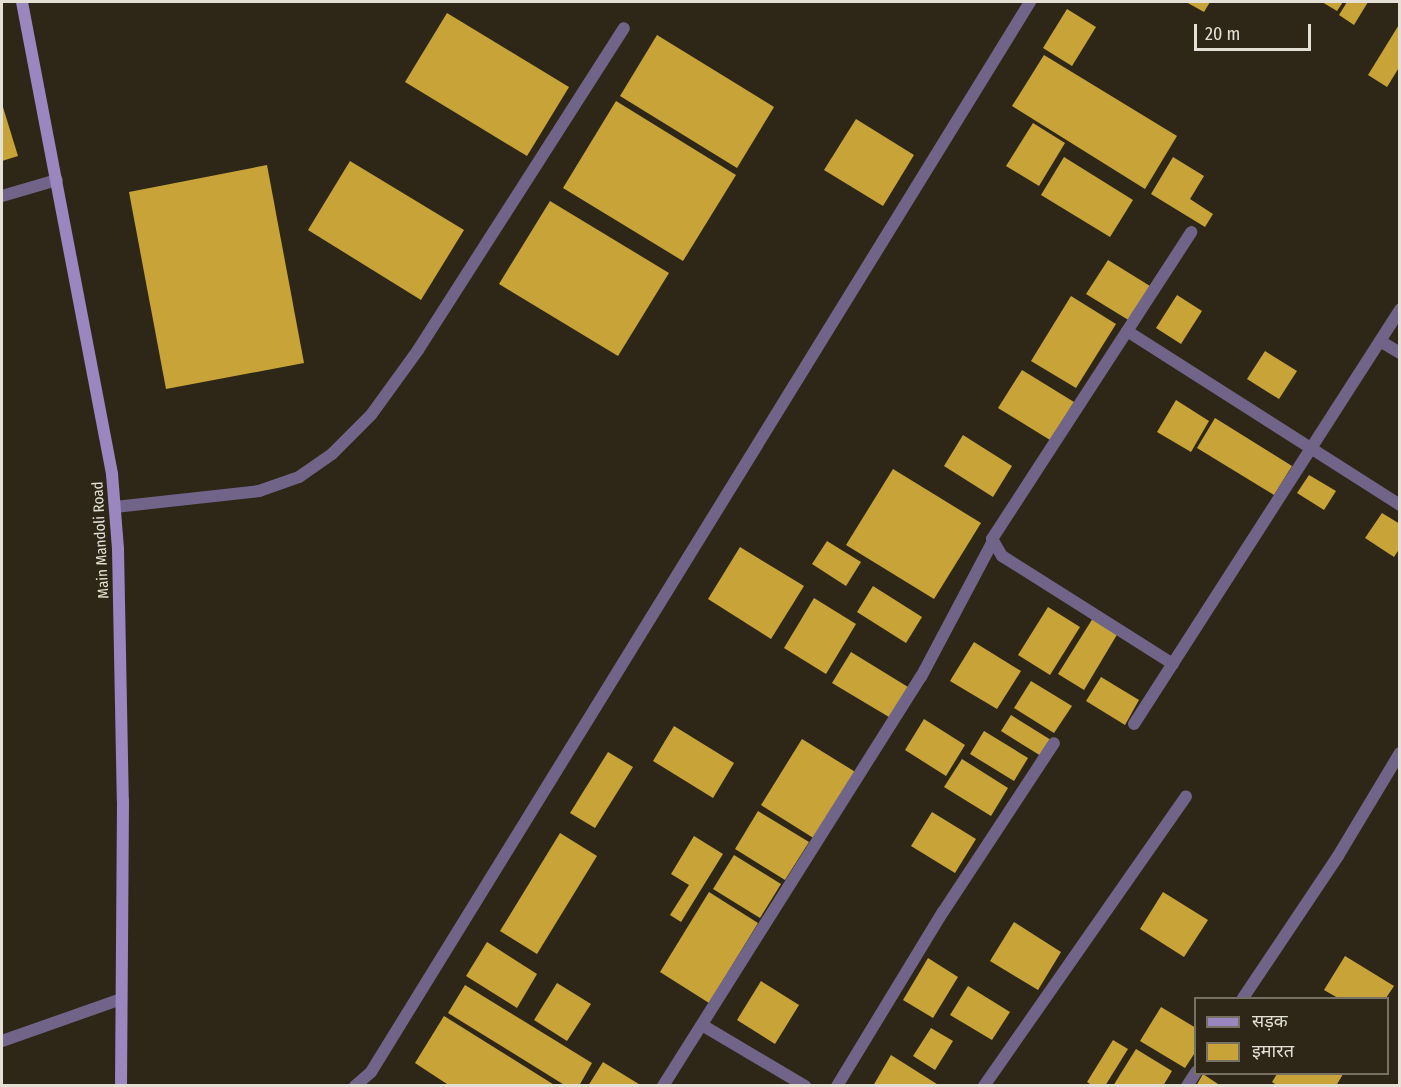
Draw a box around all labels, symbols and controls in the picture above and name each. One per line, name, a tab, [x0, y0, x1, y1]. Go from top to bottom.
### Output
scale bar	[1197, 12, 1314, 50]
text: 20 m	[1205, 23, 1240, 45]
street label: Main Mandoli Road	[89, 481, 113, 599]
legend	[1194, 997, 1389, 1075]
text: सड़क	[1252, 1010, 1288, 1032]
text: इमारत	[1252, 1040, 1294, 1062]

